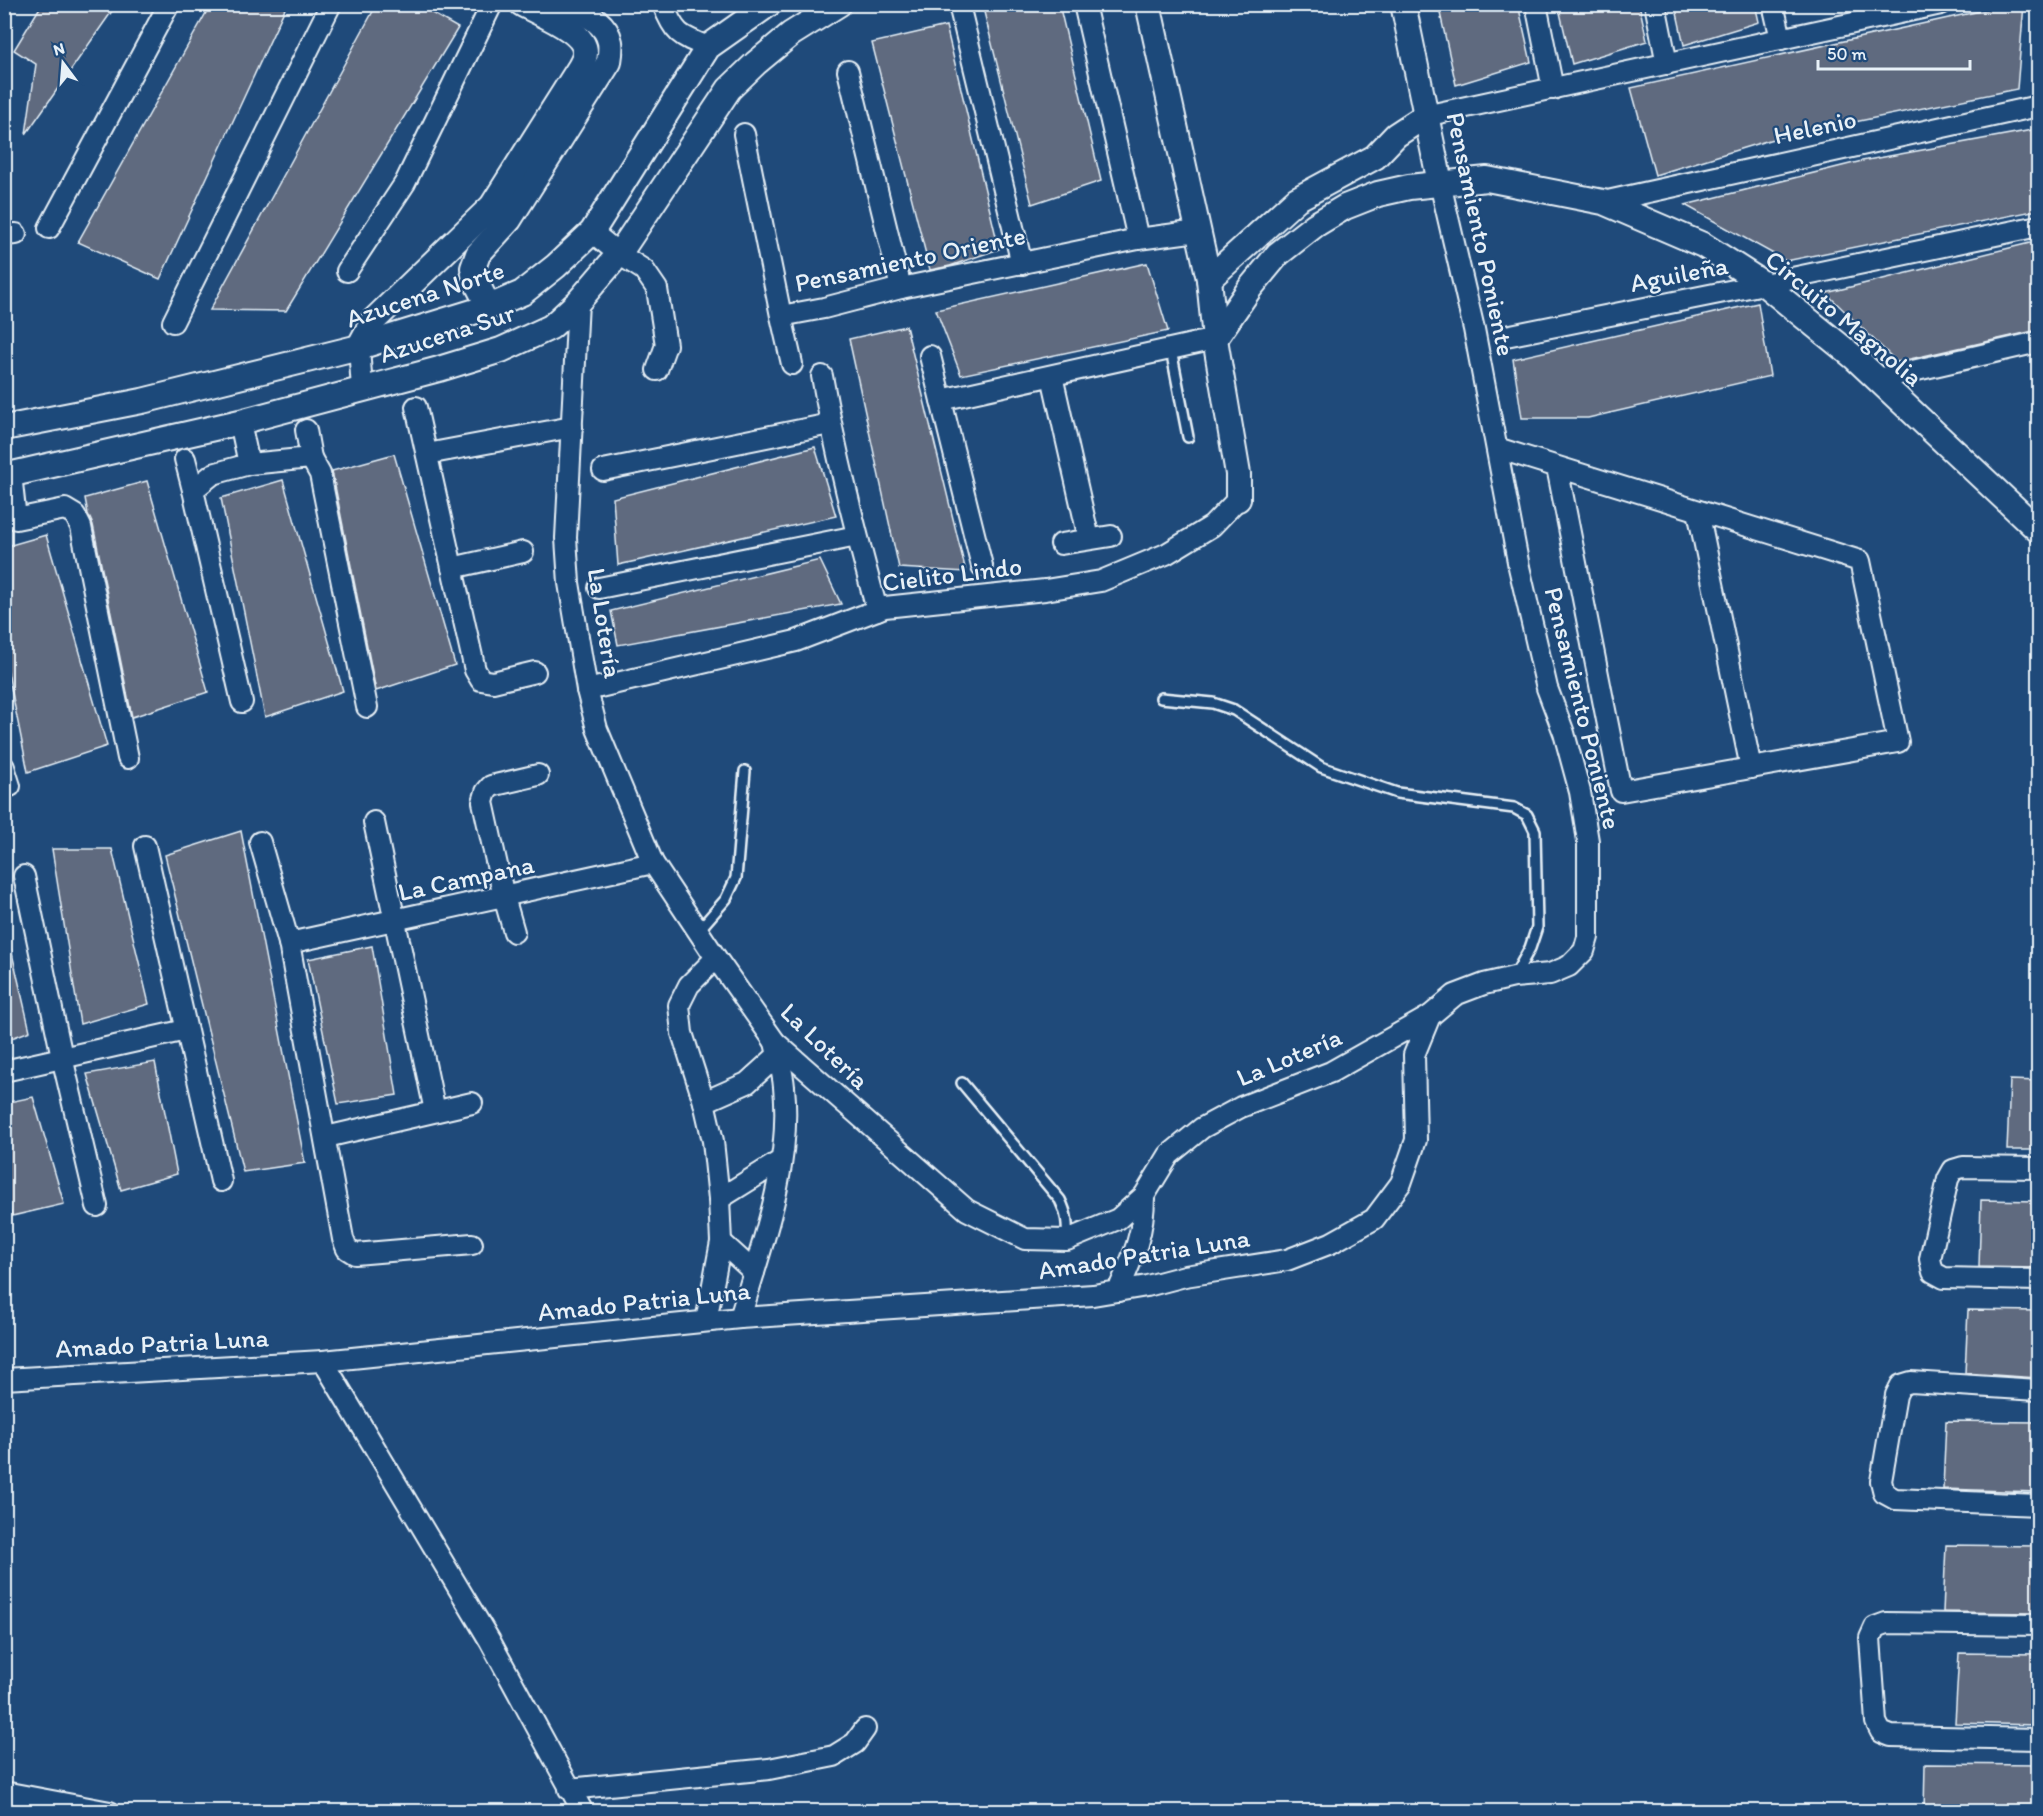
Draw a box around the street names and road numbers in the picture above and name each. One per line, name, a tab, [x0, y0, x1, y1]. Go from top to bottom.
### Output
street label: Helenio	[1771, 103, 1859, 151]
street label: Pensamiento Poniente	[1440, 109, 1522, 359]
street label: Pensamiento Oriente	[792, 219, 1028, 299]
street label: Circuito Magnolia	[1759, 243, 1929, 393]
street label: Aguileña	[1627, 249, 1731, 299]
street label: Azucena Norte	[342, 253, 508, 335]
street label: Azucena Sur	[375, 296, 519, 370]
street label: Cielito Lindo	[880, 550, 1024, 598]
street label: La Lotería	[581, 566, 630, 681]
street label: Pensamiento Poniente	[1537, 584, 1629, 832]
street label: La Campana	[395, 848, 538, 908]
street label: La Lotería	[774, 996, 876, 1096]
street label: La Lotería	[1232, 1020, 1347, 1093]
street label: Amado Patria Luna	[1036, 1221, 1253, 1287]
street label: Amado Patria Luna	[536, 1274, 752, 1328]
street label: Amado Patria Luna	[54, 1321, 270, 1365]

